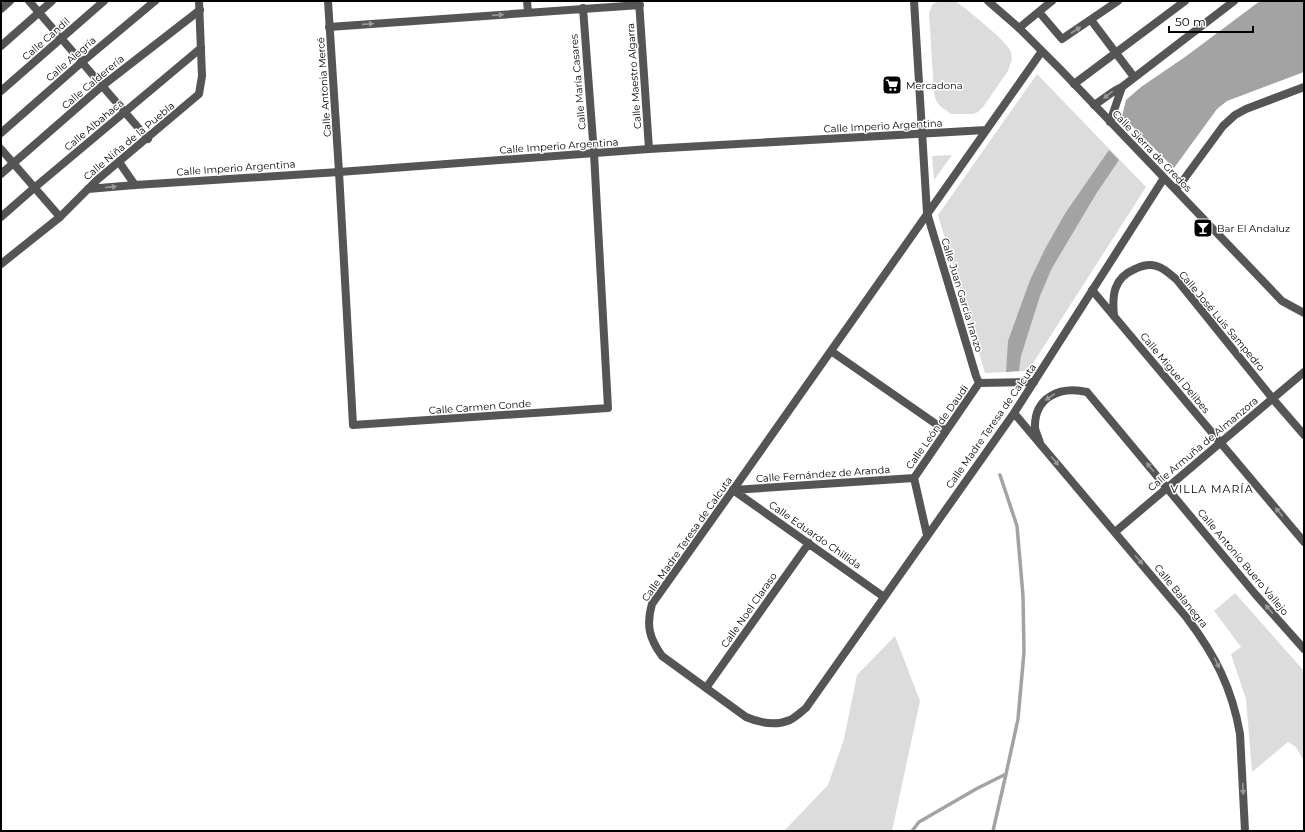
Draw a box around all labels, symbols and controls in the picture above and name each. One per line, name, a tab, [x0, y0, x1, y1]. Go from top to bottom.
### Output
scale bar	[1169, 8, 1253, 34]
one-way arrow	[492, 11, 504, 18]
text: 50 m	[1175, 14, 1206, 29]
street label: Calle Candil	[20, 15, 72, 63]
one-way arrow	[362, 20, 374, 27]
street label: Calle Maestro Algarra	[624, 23, 644, 129]
one-way arrow	[1071, 26, 1082, 34]
street label: Calle María Casares	[567, 33, 589, 130]
street label: Calle Alegría	[43, 34, 99, 84]
street label: Calle Antonia Mercé	[314, 37, 334, 137]
street label: Calle Calderería	[59, 52, 127, 112]
supermarket icon: Mercadona	[881, 74, 903, 96]
place label: Mercadona	[906, 79, 963, 92]
one-way arrow	[1102, 91, 1113, 100]
street label: Calle Albahaca	[62, 96, 126, 154]
street label: Calle Niña de la Puebla	[81, 99, 177, 183]
street label: Calle Sierra de Gredos	[1109, 107, 1195, 195]
street label: Calle Imperio Argentina	[823, 116, 943, 136]
street label: Calle Imperio Argentina	[499, 135, 619, 157]
street label: Calle Imperio Argentina	[176, 157, 296, 179]
one-way arrow	[105, 184, 117, 190]
bar icon: Bar El Andaluz	[1192, 217, 1214, 239]
place label: Bar El Andaluz	[1217, 222, 1290, 235]
street label: Calle Juan García Iranzo	[938, 236, 986, 354]
street label: Calle José Luis Sampedro	[1176, 268, 1268, 374]
street label: Calle Miguel Delibes	[1137, 330, 1213, 416]
street label: Calle Madre Teresa de Calcuta	[943, 361, 1039, 491]
street label: Calle León de Daudi	[903, 382, 971, 472]
one-way arrow	[1045, 393, 1055, 401]
street label: Calle Armuña de Almanzora	[1145, 394, 1261, 494]
street label: Calle Carmen Conde	[428, 397, 532, 417]
one-way arrow	[1050, 455, 1059, 466]
one-way arrow	[1145, 461, 1154, 472]
street label: Calle Fernández de Aranda	[755, 463, 891, 485]
street label: Calle Madre Teresa de Calcuta	[639, 474, 735, 604]
district label: VILLA MARÍA	[1170, 482, 1254, 496]
street label: Calle Eduardo Chillida	[766, 498, 864, 572]
street label: Calle Antonio Buero Vallejo	[1195, 506, 1291, 618]
one-way arrow	[1275, 507, 1284, 517]
one-way arrow	[1134, 555, 1143, 565]
street label: Calle Balanegra	[1151, 562, 1211, 630]
street label: Calle Noel Claraso	[718, 570, 780, 650]
one-way arrow	[1265, 604, 1274, 615]
one-way arrow	[1214, 657, 1220, 669]
one-way arrow	[1239, 783, 1246, 795]

